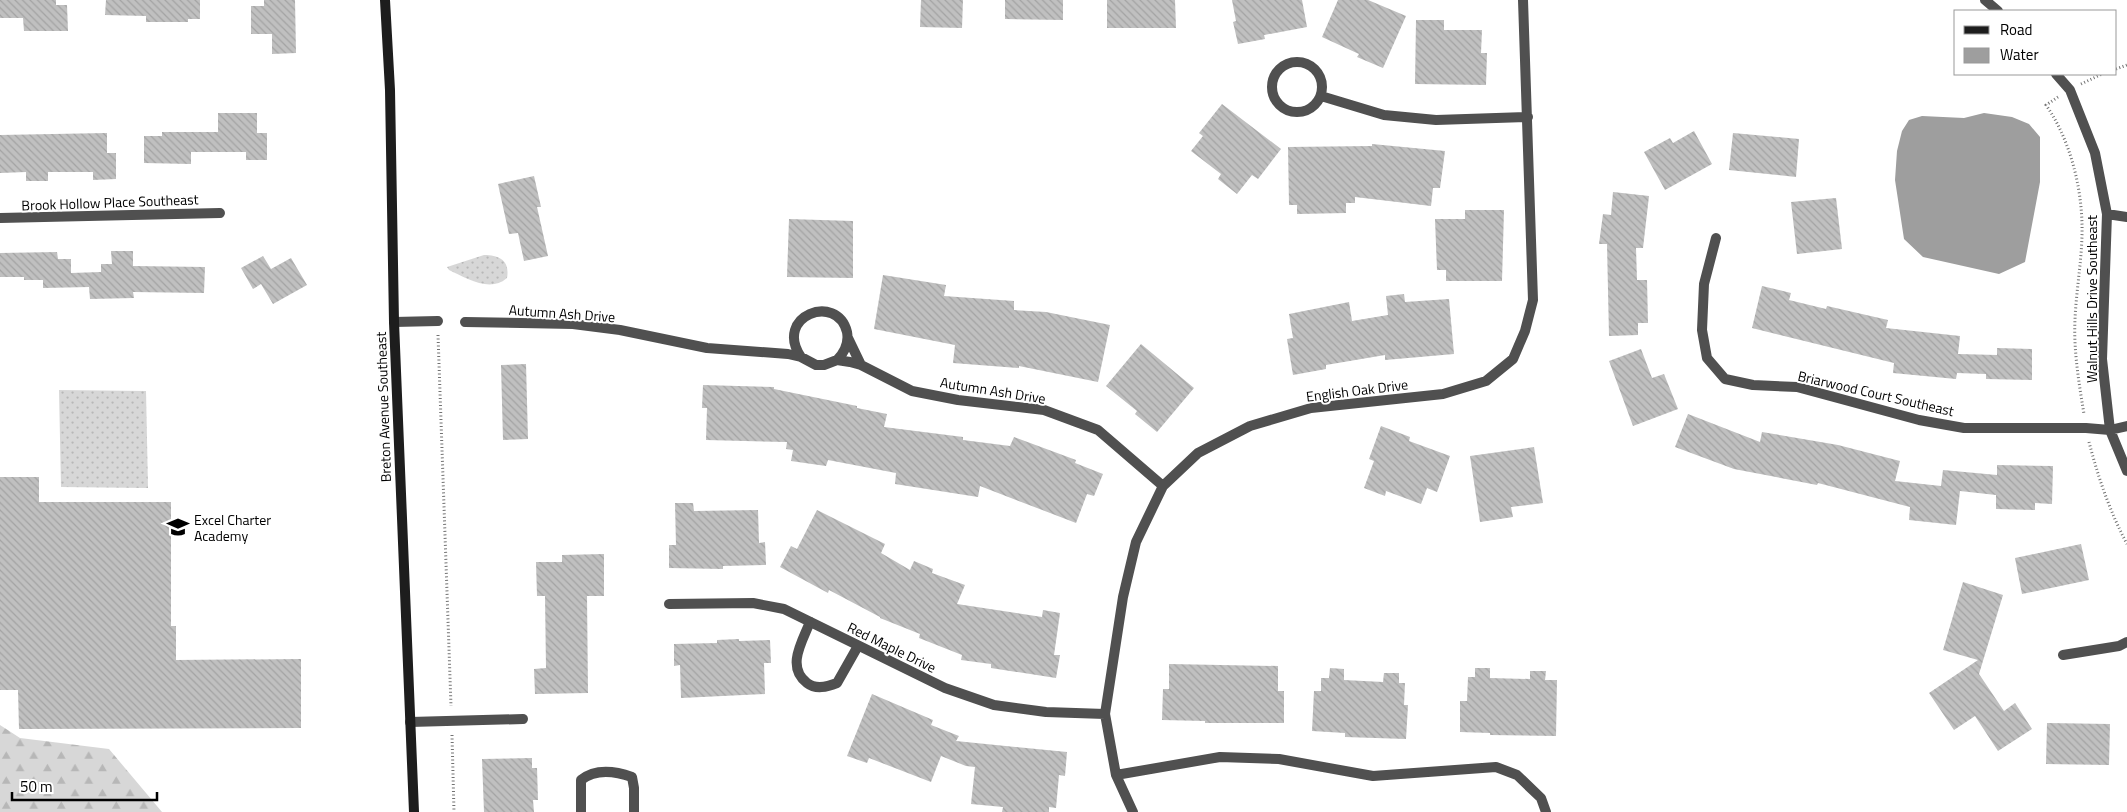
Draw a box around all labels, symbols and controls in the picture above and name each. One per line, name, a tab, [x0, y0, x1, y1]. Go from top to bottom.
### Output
legend	[1954, 10, 2117, 75]
text: Road	[2000, 18, 2032, 41]
text: Water	[2000, 43, 2039, 66]
street label: Brook Hollow Place Southeast	[21, 188, 199, 216]
street label: Walnut Hills Drive Southeast	[2081, 215, 2102, 383]
street label: Autumn Ash Drive	[508, 299, 616, 327]
street label: Breton Avenue Southeast	[370, 331, 396, 483]
street label: Briarwood Court Southeast	[1796, 365, 1956, 421]
street label: Autumn Ash Drive	[939, 371, 1047, 409]
street label: English Oak Drive	[1305, 373, 1409, 407]
place label: Excel Charter Academy	[194, 509, 271, 546]
school or university icon: Excel Charter Academy	[165, 514, 191, 540]
street label: Red Maple Drive	[844, 616, 940, 678]
scale bar	[12, 770, 158, 802]
text: 50 m	[20, 775, 53, 798]

